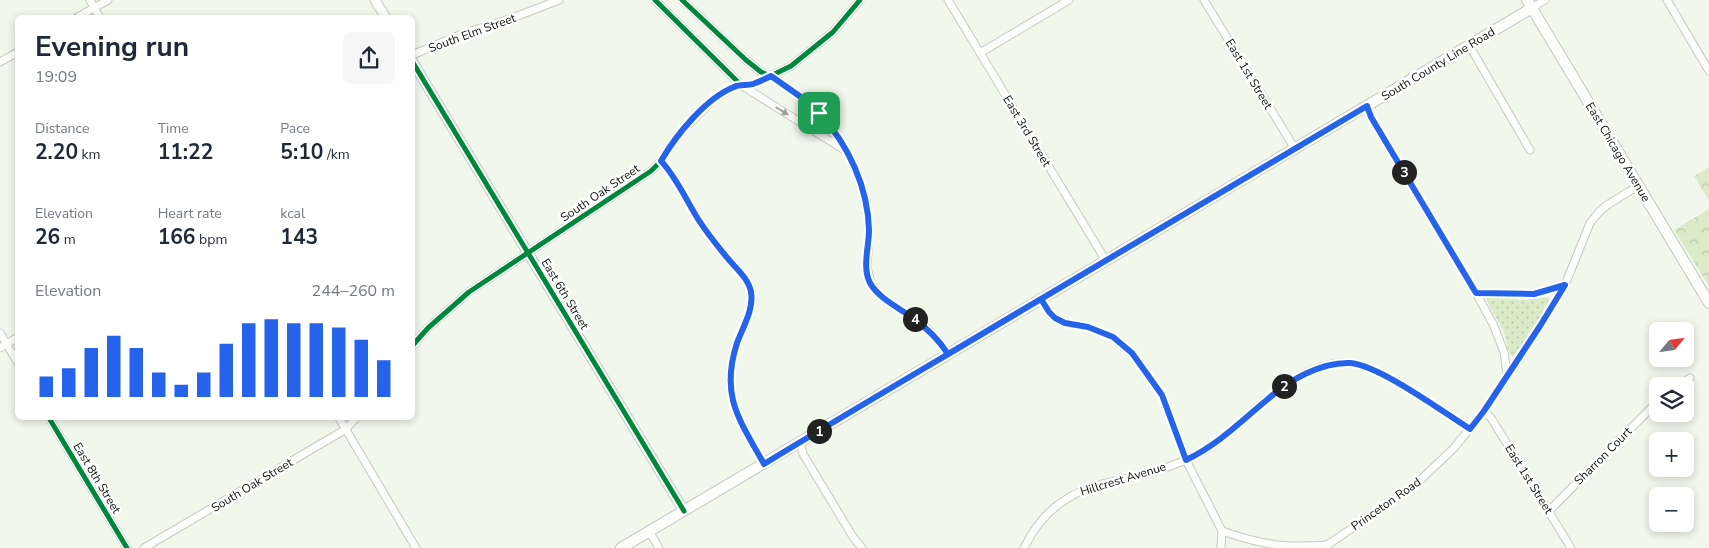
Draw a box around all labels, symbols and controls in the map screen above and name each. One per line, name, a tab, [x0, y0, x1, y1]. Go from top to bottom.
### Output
street label: South Elm Street	[426, 10, 518, 56]
street label: South County Line Road	[1378, 24, 1498, 104]
text: Evening run	[35, 28, 189, 66]
button: share	[343, 32, 395, 84]
street label: East 1st Street	[1222, 36, 1277, 113]
text: 19:09	[35, 66, 77, 88]
pin	[798, 92, 840, 134]
street label: East 3rd Street	[999, 92, 1055, 170]
icon: arrive	[805, 99, 833, 127]
street label: East Chicago Avenue	[1582, 99, 1654, 205]
one-way arrow	[775, 107, 788, 116]
text: Distance	[35, 119, 89, 138]
text: Time	[158, 119, 189, 138]
text: Pace	[280, 119, 310, 138]
text: 2.20	[35, 138, 78, 166]
text: 11:22	[158, 138, 213, 166]
text: 5:10	[280, 138, 323, 166]
text: km	[78, 145, 101, 164]
text: /km	[323, 145, 350, 164]
street label: South Oak Street	[557, 160, 643, 225]
pin: 3	[1392, 160, 1416, 184]
text: 3	[1400, 163, 1409, 182]
text: Elevation	[35, 204, 93, 223]
text: Heart rate	[158, 204, 222, 223]
text: kcal	[280, 204, 305, 223]
text: 26	[35, 223, 60, 251]
text: 166	[158, 223, 195, 251]
text: 143	[280, 223, 318, 251]
text: m	[60, 230, 76, 249]
text: bpm	[195, 230, 227, 249]
street label: East 6th Street	[537, 255, 593, 333]
text: Elevation	[35, 280, 101, 302]
text: 244–260 m	[312, 280, 395, 302]
pin: 4	[902, 306, 928, 332]
text: 4	[911, 310, 920, 329]
north arrow	[1649, 322, 1694, 368]
map controls	[1649, 322, 1694, 532]
pin: 2	[1272, 374, 1296, 398]
text: 2	[1280, 377, 1289, 396]
button: layers	[1649, 377, 1694, 422]
pin: 1	[806, 418, 832, 444]
text: 1	[815, 422, 824, 441]
street label: Sharron Court	[1571, 423, 1636, 488]
button: +	[1649, 432, 1694, 477]
street label: East 8th Street	[69, 439, 125, 517]
street label: East 1st Street	[1501, 441, 1557, 517]
street label: South Oak Street	[208, 454, 296, 516]
street label: Hillcrest Avenue	[1078, 458, 1168, 500]
street label: Princeton Road	[1348, 474, 1424, 534]
button: −	[1649, 487, 1694, 532]

